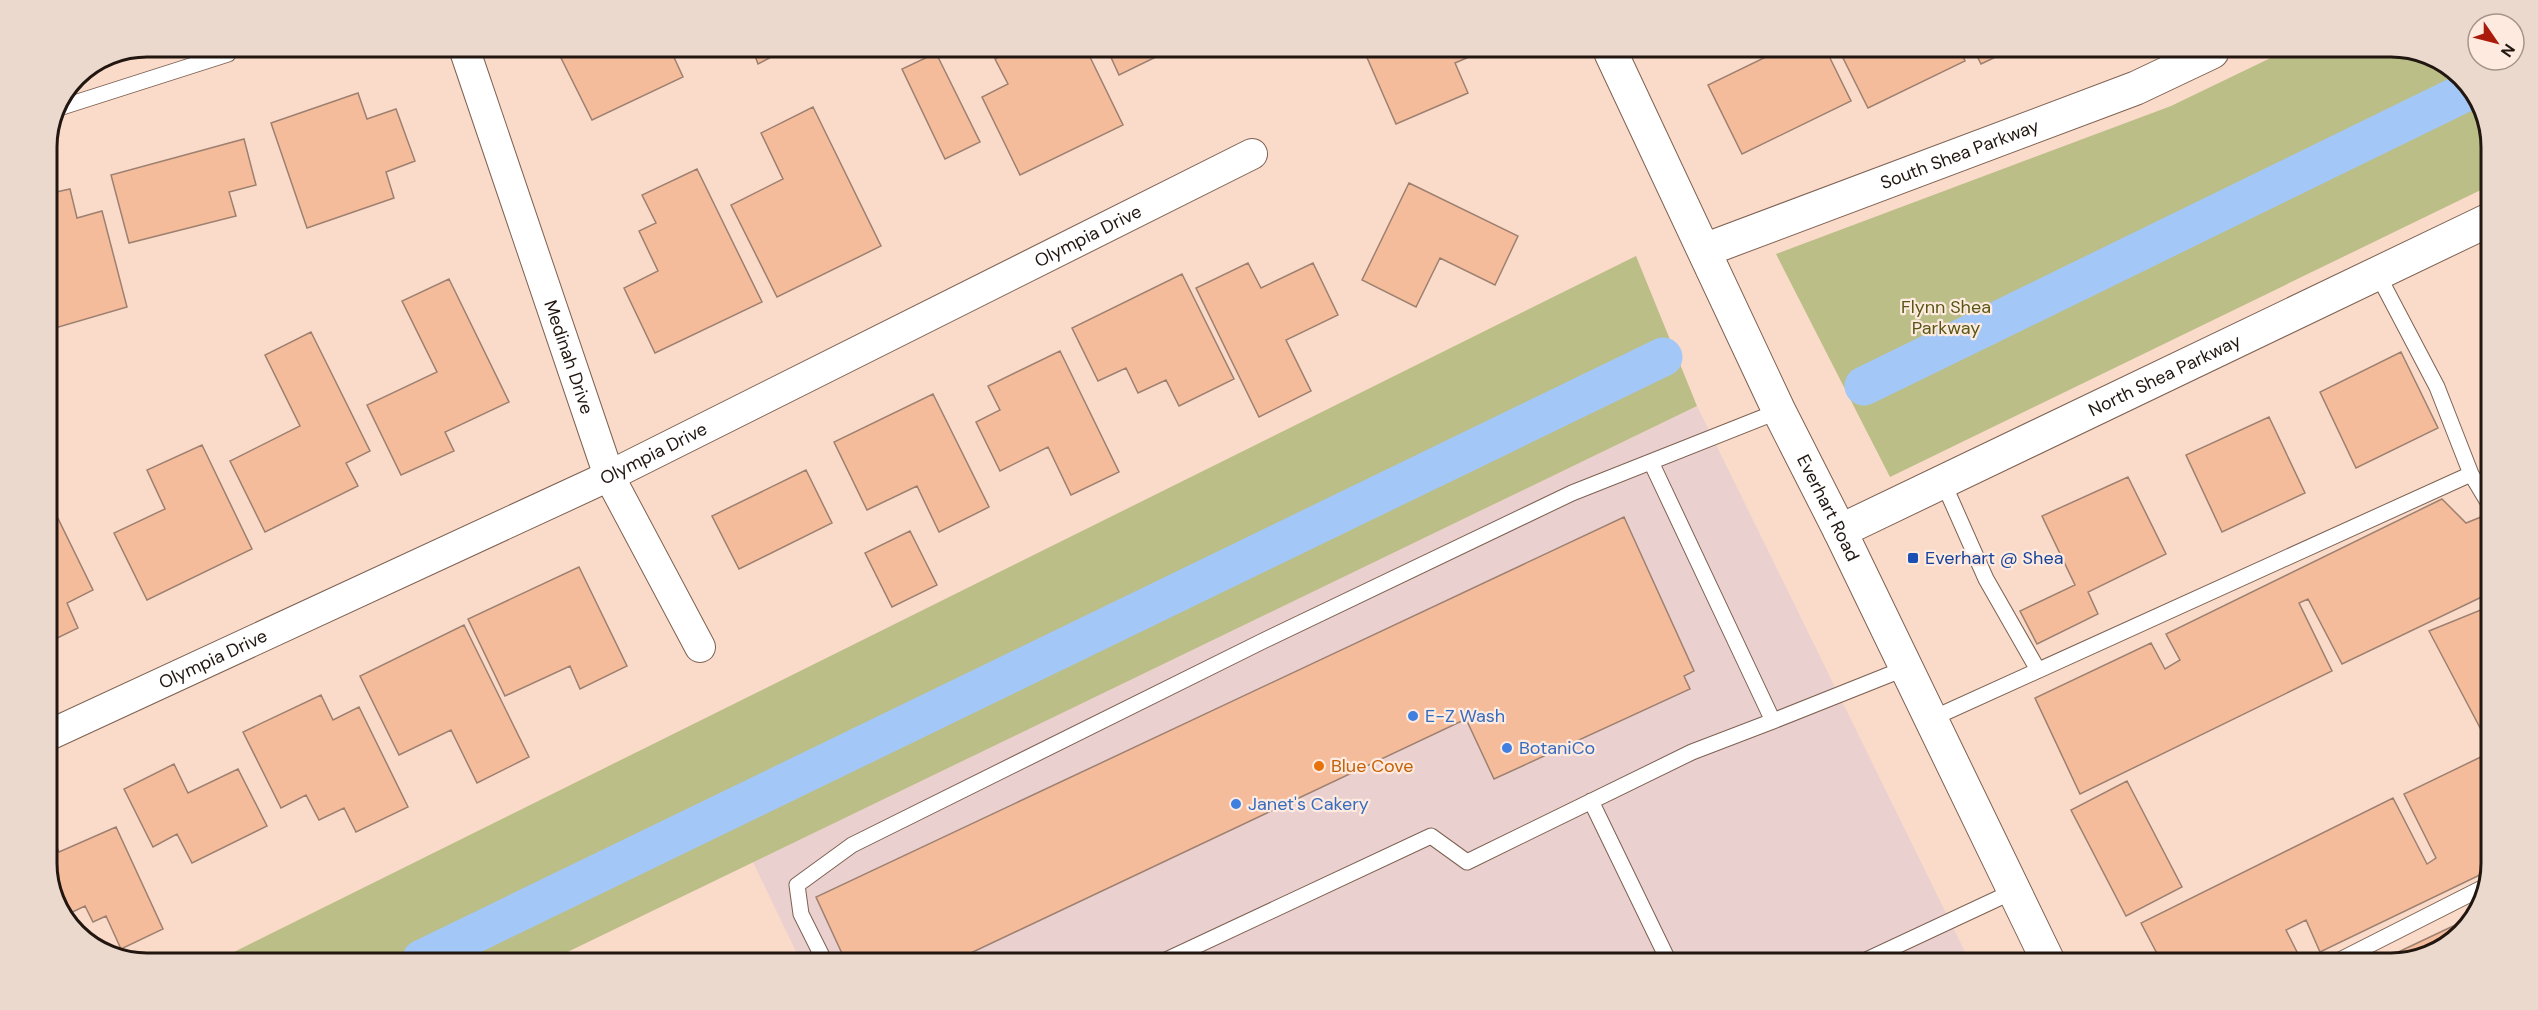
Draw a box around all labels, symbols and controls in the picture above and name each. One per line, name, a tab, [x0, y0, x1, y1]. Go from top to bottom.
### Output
north arrow	[2466, 12, 2526, 72]
text: N	[2496, 40, 2520, 61]
street label: South Shea Parkway	[1877, 114, 2042, 195]
street label: Olympia Drive	[1030, 199, 1146, 273]
park label: Flynn Shea Parkway	[1901, 295, 1991, 340]
street label: Medinah Drive	[538, 297, 599, 417]
street label: North Shea Parkway	[2085, 329, 2245, 422]
street label: Olympia Drive	[596, 417, 711, 491]
street label: Everhart Road	[1791, 450, 1865, 565]
place label: Everhart @ Shea	[1925, 546, 2063, 570]
marker: Everhart @ Shea	[1906, 551, 1920, 565]
street label: Olympia Drive	[155, 624, 271, 695]
place label: E-Z Wash	[1425, 704, 1505, 728]
marker: E-Z Wash	[1406, 709, 1420, 723]
place label: BotaniCo	[1519, 736, 1595, 760]
marker: BotaniCo	[1500, 741, 1514, 755]
place label: Blue Cove	[1331, 754, 1414, 778]
marker: Blue Cove	[1312, 759, 1326, 773]
place label: Janet's Cakery	[1248, 792, 1369, 816]
marker: Janet's Cakery	[1229, 797, 1243, 811]

